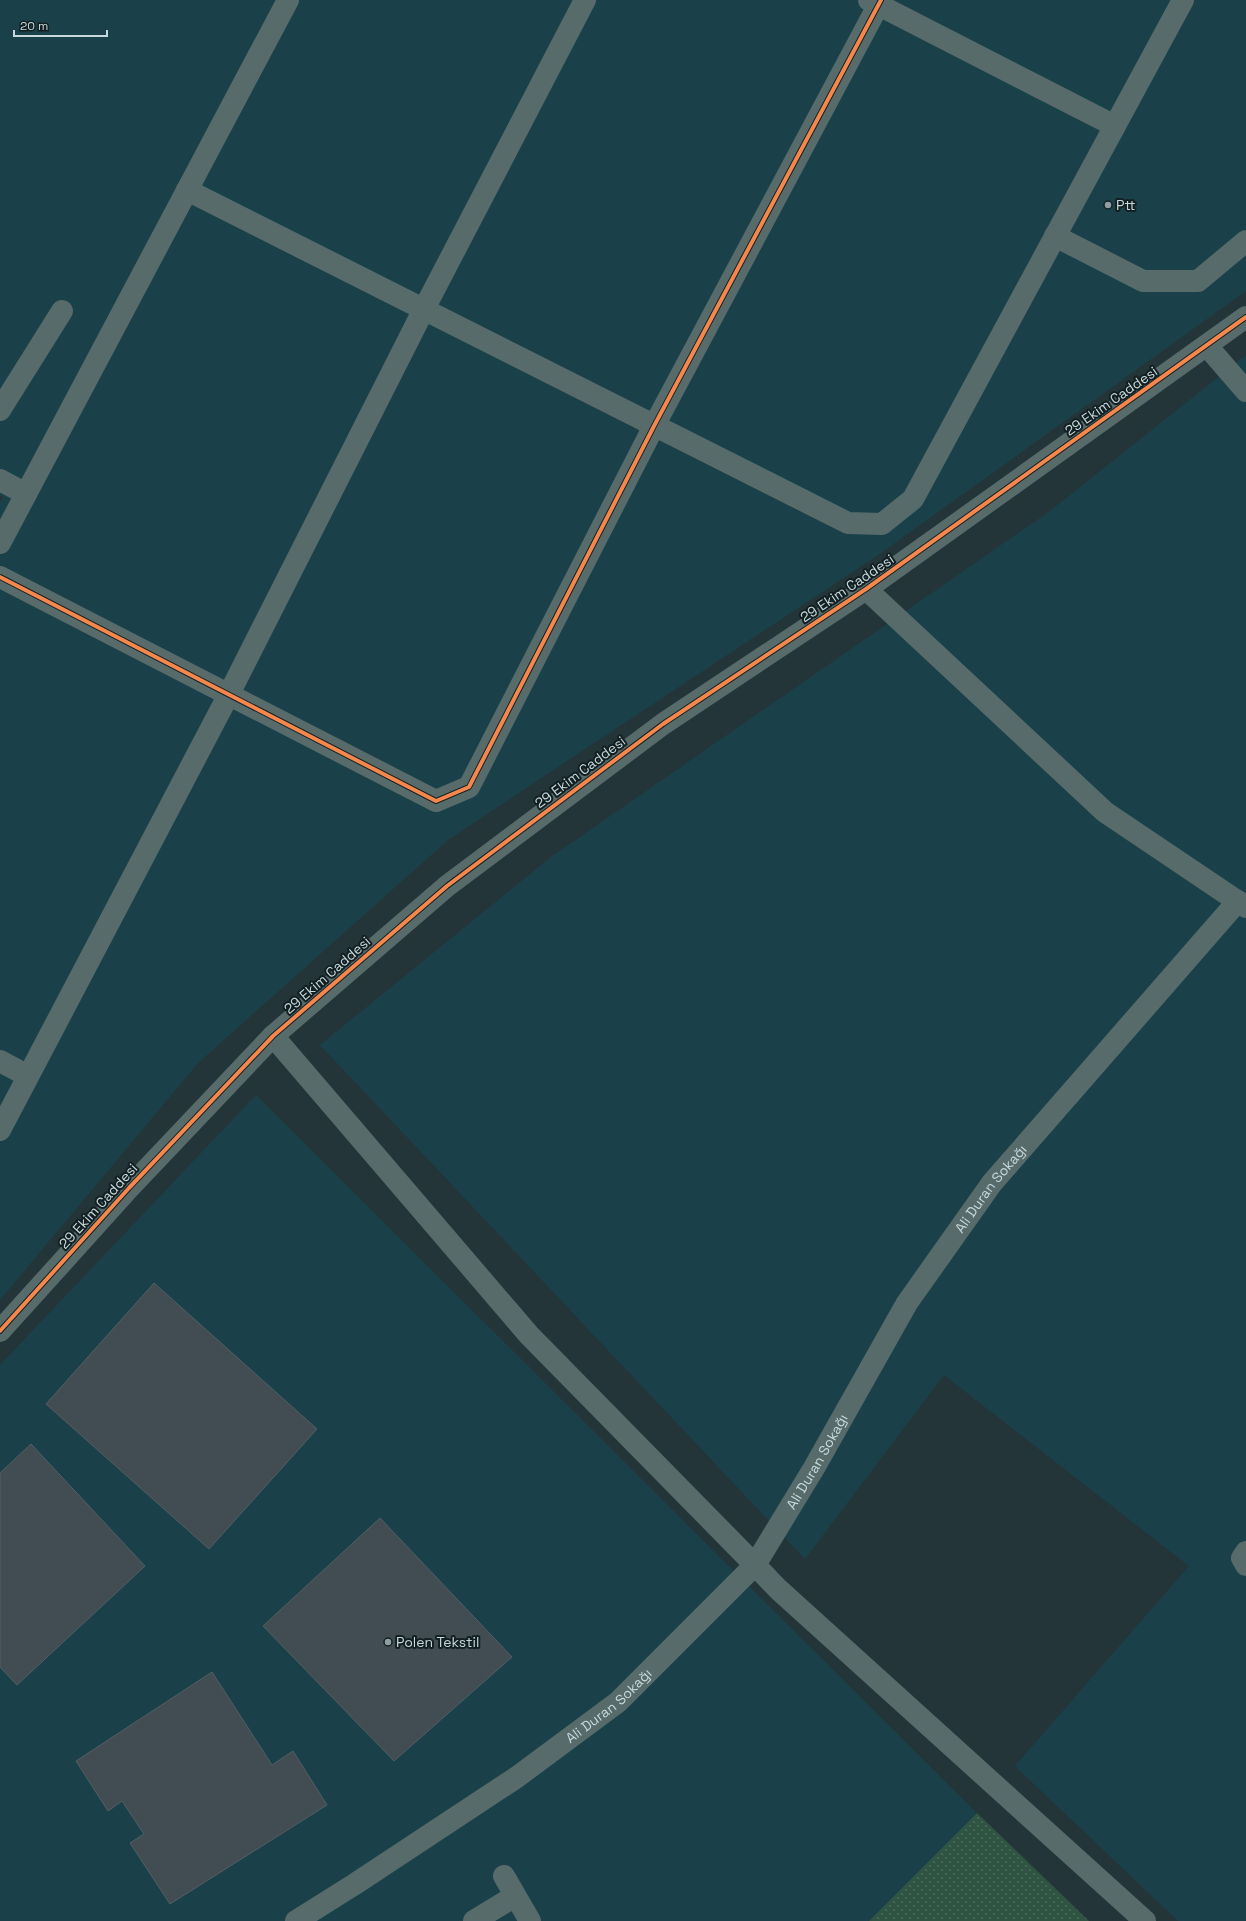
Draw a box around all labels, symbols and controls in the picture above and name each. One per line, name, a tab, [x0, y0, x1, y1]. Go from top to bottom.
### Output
scale bar	[14, 12, 107, 38]
text: 20 m	[20, 18, 48, 34]
place label: Ptt	[1116, 196, 1135, 214]
marker: Ptt	[1103, 200, 1113, 210]
street label: 29 Ekim Caddesi	[1061, 362, 1161, 440]
street label: 29 Ekim Caddesi	[797, 550, 897, 626]
street label: 29 Ekim Caddesi	[531, 732, 629, 812]
street label: 29 Ekim Caddesi	[280, 932, 374, 1018]
street label: Ali Duran Sokağı	[951, 1141, 1031, 1236]
street label: 29 Ekim Caddesi	[55, 1159, 141, 1253]
street label: Ali Duran Sokağı	[782, 1411, 852, 1512]
place label: Polen Tekstil	[396, 1633, 479, 1651]
marker: Polen Tekstil	[383, 1637, 393, 1647]
street label: Ali Duran Sokağı	[562, 1664, 656, 1747]

